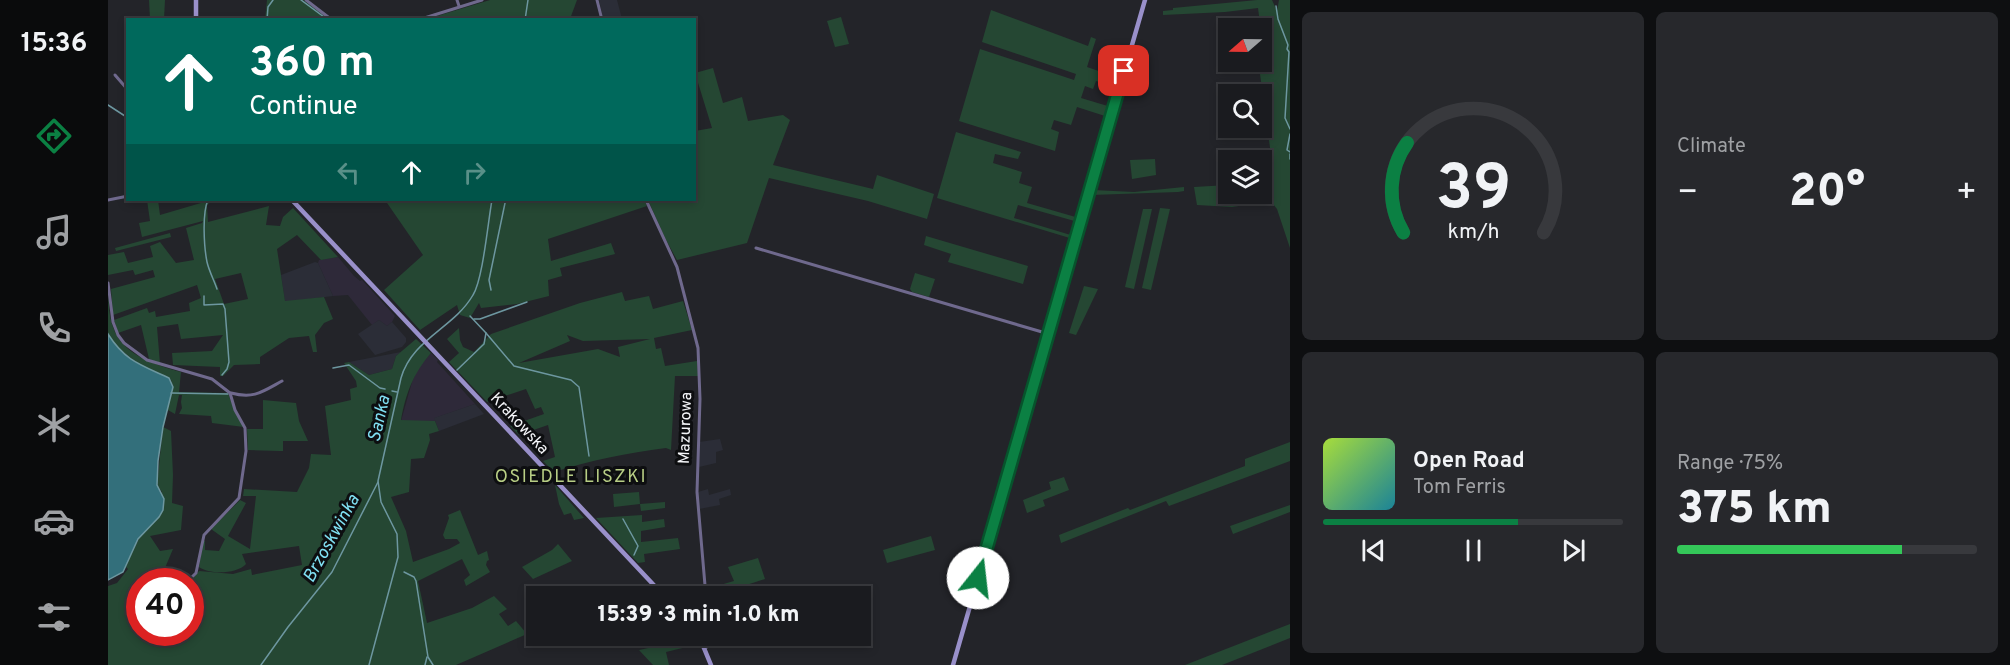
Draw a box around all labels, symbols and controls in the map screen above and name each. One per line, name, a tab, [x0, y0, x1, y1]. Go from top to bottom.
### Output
north arrow	[1218, 18, 1272, 72]
map controls	[1218, 18, 1272, 204]
text: 15:36	[21, 27, 87, 61]
text: 360 m	[249, 38, 375, 91]
icon: ahead	[150, 42, 228, 120]
pin	[1098, 45, 1149, 96]
icon: arrive	[1107, 54, 1140, 87]
button: search	[1218, 84, 1272, 138]
text: Continue	[249, 90, 358, 124]
icon: directions	[33, 115, 75, 157]
text: Climate	[1677, 134, 1746, 160]
button: layers	[1218, 150, 1272, 204]
text: 39	[1435, 152, 1511, 231]
icon: left	[332, 156, 365, 189]
icon: ahead	[395, 156, 428, 189]
icon: right	[458, 156, 491, 189]
text: 20°	[1789, 165, 1865, 222]
text: −	[1677, 173, 1698, 215]
text: +	[1956, 173, 1977, 215]
icon: music	[33, 211, 75, 253]
text: km/h	[1447, 219, 1499, 246]
icon: phone	[33, 307, 75, 349]
street label: Krakowska	[485, 389, 553, 459]
street label: Mazurowa	[675, 392, 697, 464]
water label: Sanka	[363, 393, 397, 445]
icon: climate	[33, 404, 75, 446]
text: Open Road	[1413, 448, 1525, 475]
text: Range · 75%	[1677, 451, 1783, 477]
district label: OSIEDLE LISZKI	[495, 466, 647, 489]
text: Tom Ferris	[1413, 475, 1506, 501]
text: 375 km	[1677, 482, 1832, 539]
water label: Brzoskwinka	[298, 490, 366, 587]
icon: car	[33, 500, 75, 542]
icon: previous	[1357, 534, 1390, 567]
icon: pause	[1457, 534, 1490, 567]
icon: next	[1557, 534, 1590, 567]
position arrow	[946, 546, 1010, 610]
speed limit sign: 40	[126, 568, 204, 646]
icon: filters	[33, 596, 75, 638]
text: 15:39 · 3 min · 1.0 km	[598, 602, 800, 629]

